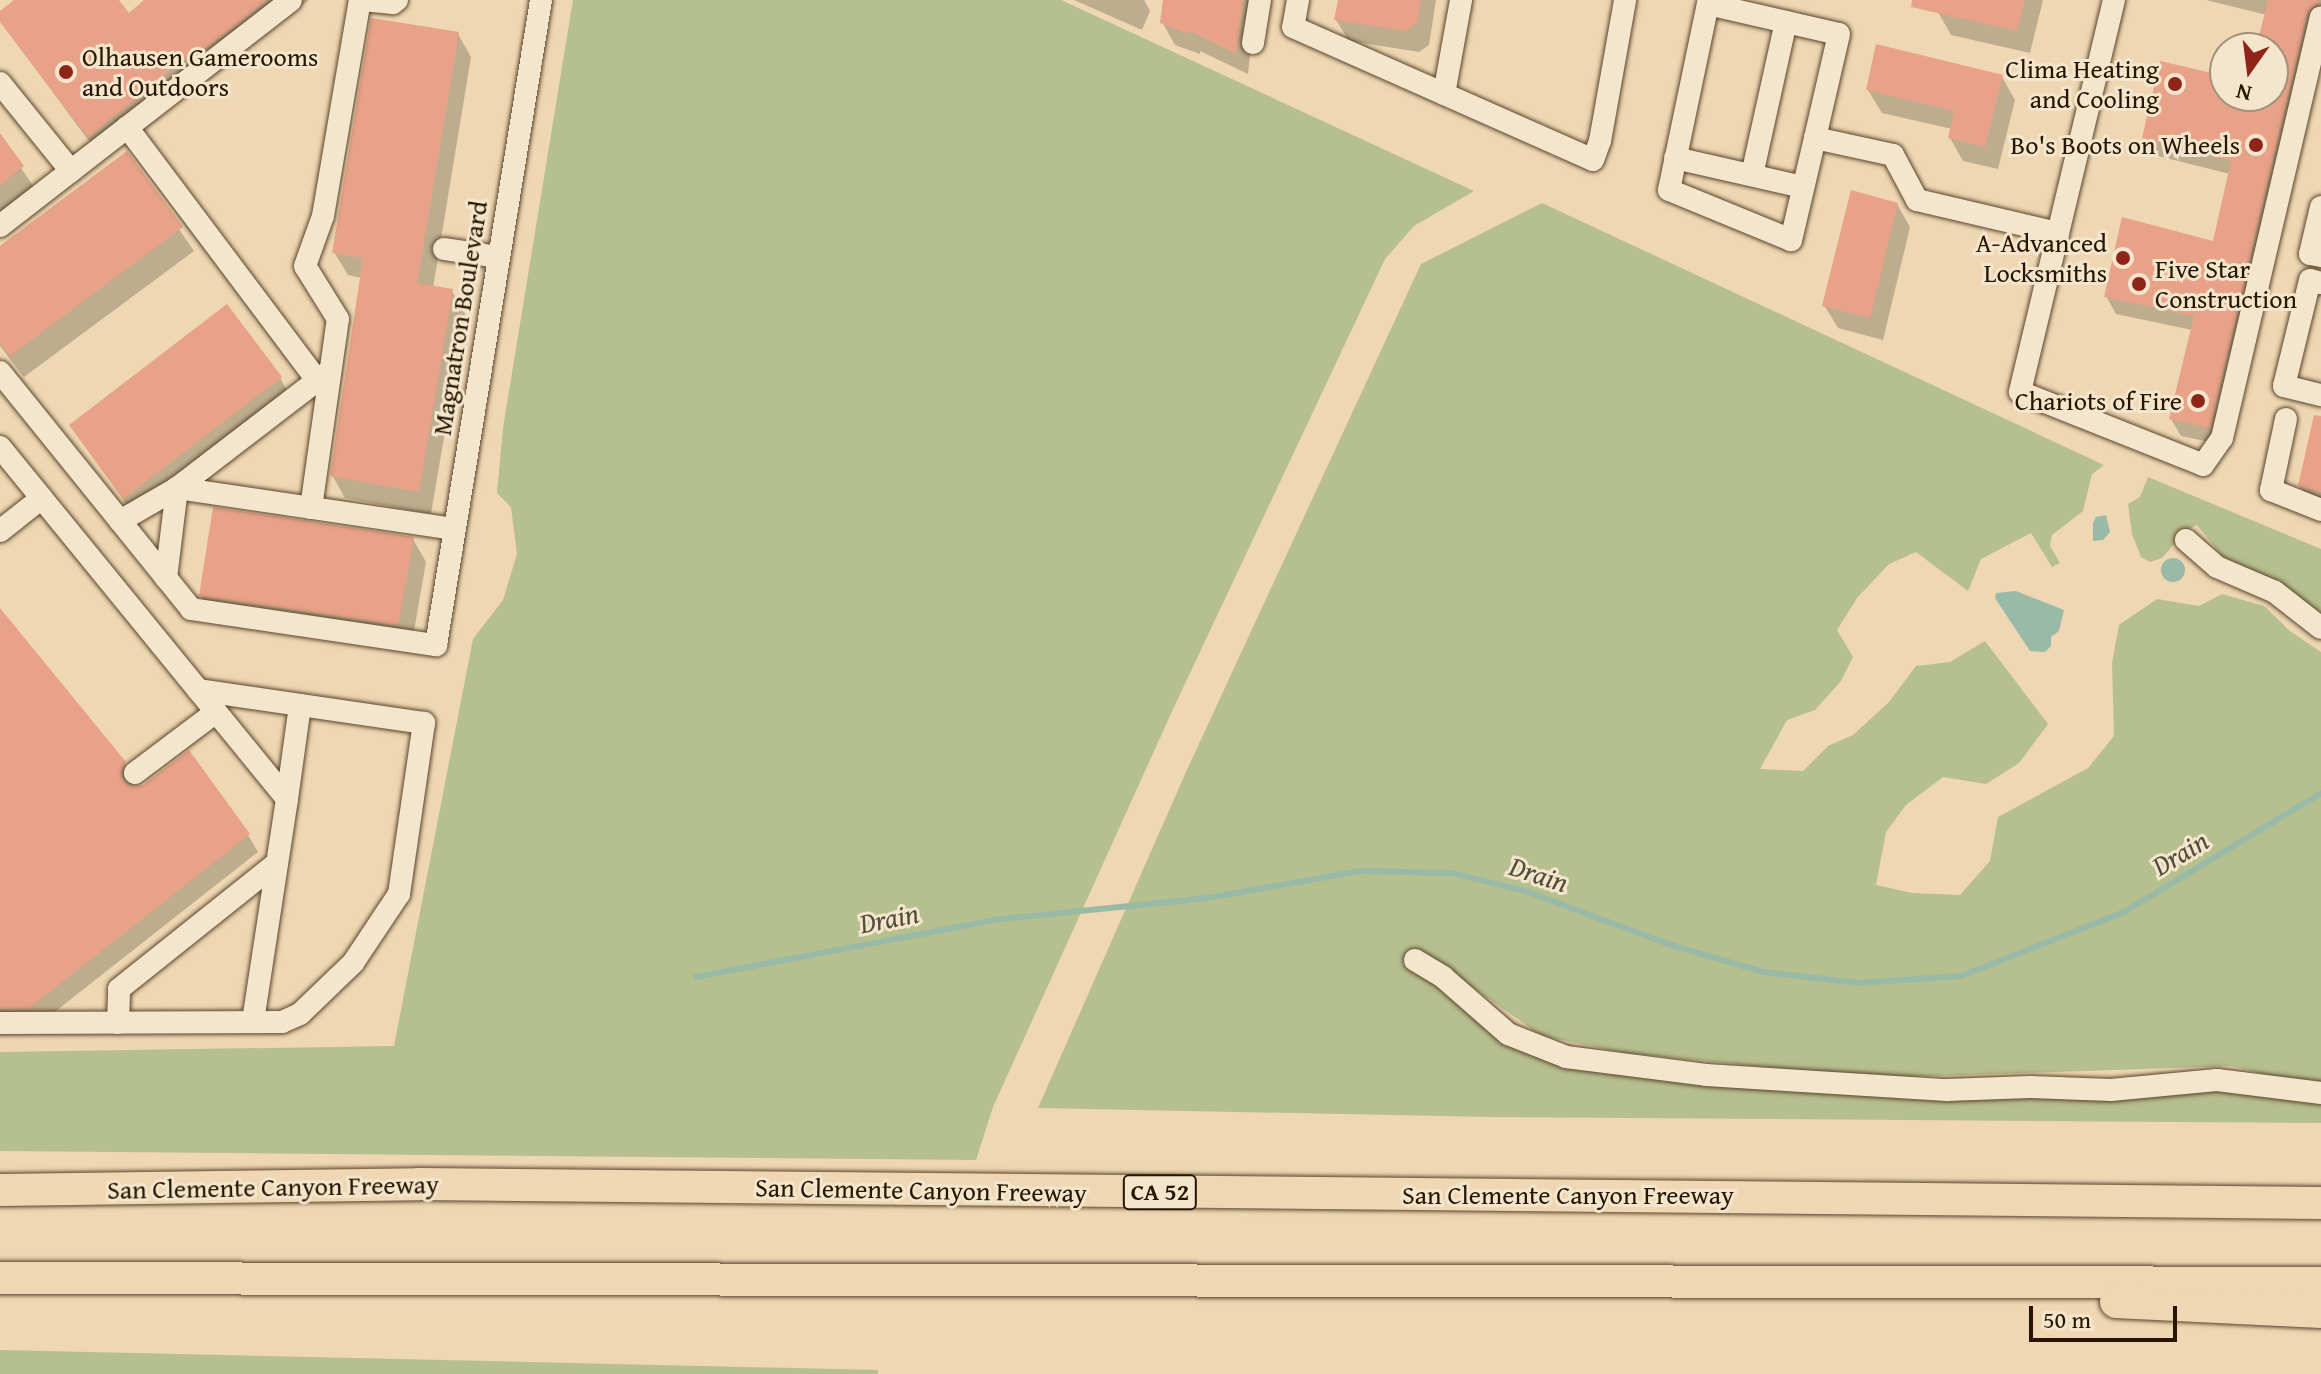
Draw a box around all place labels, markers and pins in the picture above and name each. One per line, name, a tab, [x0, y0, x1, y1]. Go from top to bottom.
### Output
place label: Olhausen Gamerooms and Outdoors	[82, 41, 318, 102]
place label: Clima Heating and Cooling	[2005, 53, 2159, 114]
marker: Olhausen Gamerooms and Outdoors	[57, 63, 75, 81]
marker: Clima Heating and Cooling	[2166, 75, 2184, 93]
place label: Bo's Boots on Wheels	[2010, 129, 2240, 161]
marker: Bo's Boots on Wheels	[2247, 136, 2265, 154]
place label: A-Advanced Locksmiths	[1976, 227, 2107, 288]
marker: A-Advanced Locksmiths	[2114, 249, 2132, 267]
place label: Five Star Construction	[2155, 253, 2297, 314]
marker: Five Star Construction	[2130, 275, 2148, 293]
place label: Chariots of Fire	[2015, 385, 2182, 417]
marker: Chariots of Fire	[2189, 392, 2207, 410]

